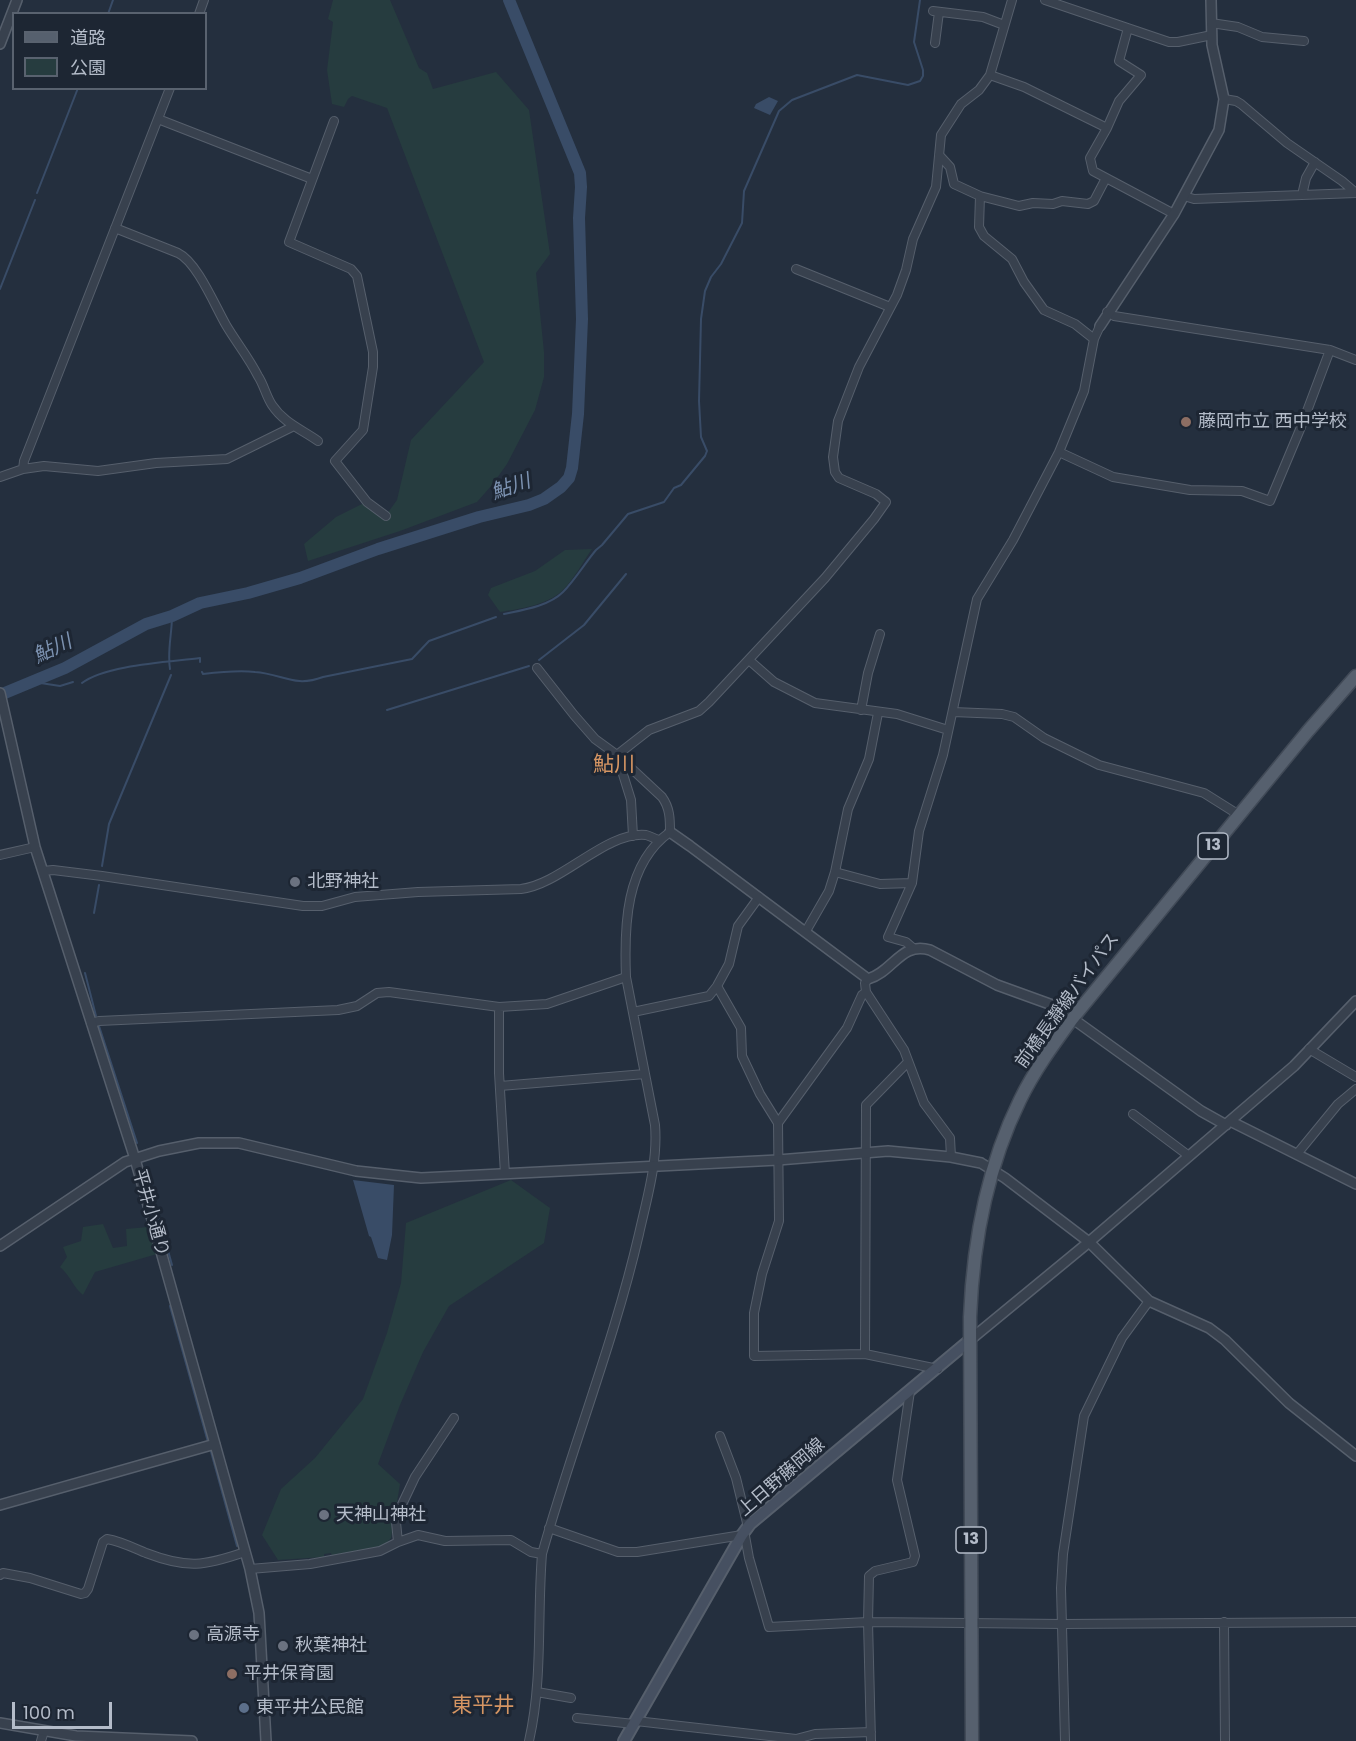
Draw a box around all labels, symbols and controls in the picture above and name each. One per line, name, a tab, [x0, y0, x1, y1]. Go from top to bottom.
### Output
legend	[12, 12, 207, 90]
text: 道路	[70, 25, 106, 50]
text: 公園	[70, 55, 106, 80]
place label: 藤岡市立 西中学校	[1198, 411, 1347, 433]
marker: 藤岡市立 西中学校	[1179, 415, 1193, 429]
water label: 鮎川	[488, 470, 534, 506]
water label: 鮎川	[30, 631, 76, 669]
district label: 鮎川	[593, 753, 635, 779]
road number: 13	[1198, 833, 1228, 859]
place label: 北野神社	[307, 871, 379, 893]
marker: 北野神社	[288, 875, 302, 889]
street label: 前橋長瀞線バイパス	[1012, 929, 1124, 1073]
street label: 平井小通り	[127, 1167, 173, 1259]
street label: 上日野藤岡線	[734, 1434, 830, 1522]
place label: 天神山神社	[336, 1504, 426, 1526]
marker: 天神山神社	[317, 1508, 331, 1522]
road number: 13	[956, 1527, 986, 1553]
place label: 高源寺	[206, 1624, 260, 1646]
marker: 高源寺	[187, 1628, 201, 1642]
place label: 秋葉神社	[295, 1635, 367, 1657]
marker: 秋葉神社	[276, 1639, 290, 1653]
place label: 平井保育園	[244, 1663, 334, 1685]
marker: 平井保育園	[225, 1667, 239, 1681]
scale bar	[15, 1690, 116, 1728]
district label: 東平井	[452, 1694, 514, 1720]
place label: 東平井公民館	[256, 1697, 364, 1719]
text: 100 m	[23, 1700, 75, 1725]
marker: 東平井公民館	[237, 1701, 251, 1715]

